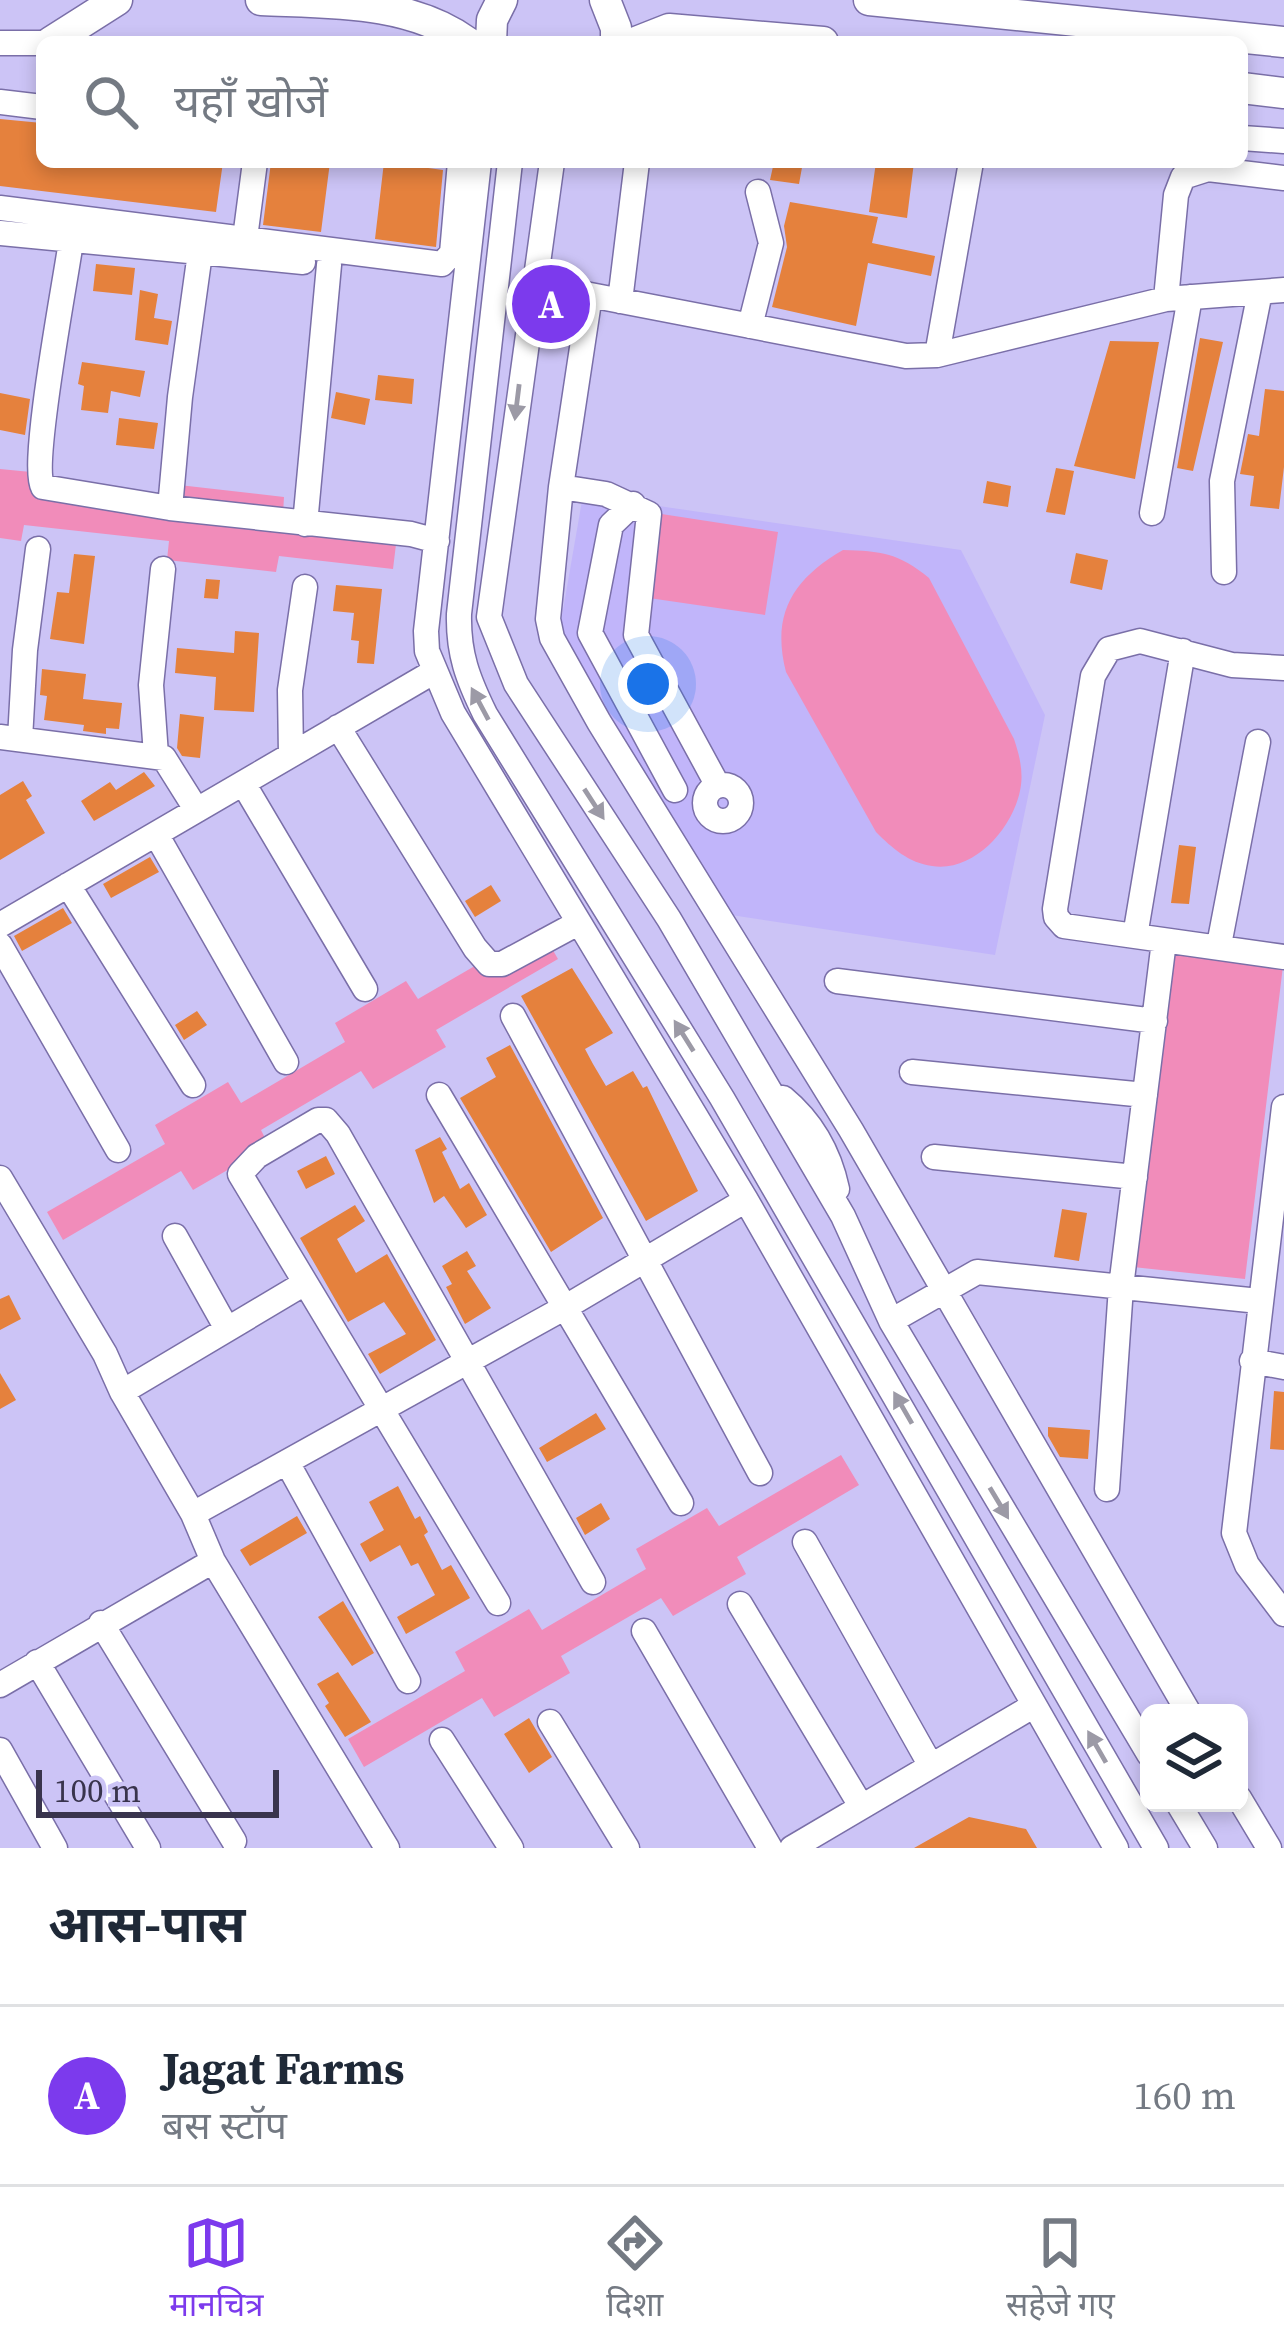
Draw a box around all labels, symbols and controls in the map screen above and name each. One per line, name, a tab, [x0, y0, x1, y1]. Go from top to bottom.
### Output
search box	[36, 36, 1248, 168]
icon: search	[78, 69, 144, 135]
text: यहाँ खोजें	[174, 70, 328, 132]
pin: A	[512, 259, 590, 349]
one-way arrow	[508, 384, 527, 422]
your location	[618, 654, 678, 714]
one-way arrow	[471, 686, 491, 721]
one-way arrow	[583, 788, 605, 821]
one-way arrow	[674, 1019, 695, 1053]
one-way arrow	[893, 1392, 914, 1425]
one-way arrow	[988, 1486, 1009, 1520]
map controls	[1140, 1704, 1248, 1812]
button: layers	[1140, 1704, 1248, 1812]
one-way arrow	[1088, 1730, 1109, 1763]
scale bar	[36, 1764, 279, 1817]
text: 100 m	[54, 1768, 141, 1813]
text: आस-पास	[48, 1889, 245, 1959]
text: Jagat Farms	[162, 2037, 404, 2099]
text: A	[74, 2069, 100, 2122]
text: 160 m	[1133, 2069, 1236, 2122]
text: बस स्टॉप	[162, 2099, 287, 2152]
tab: मानचित्र	[169, 2210, 263, 2329]
tab: दिशा	[602, 2210, 668, 2329]
tab: सहेजे गए	[1006, 2210, 1115, 2329]

